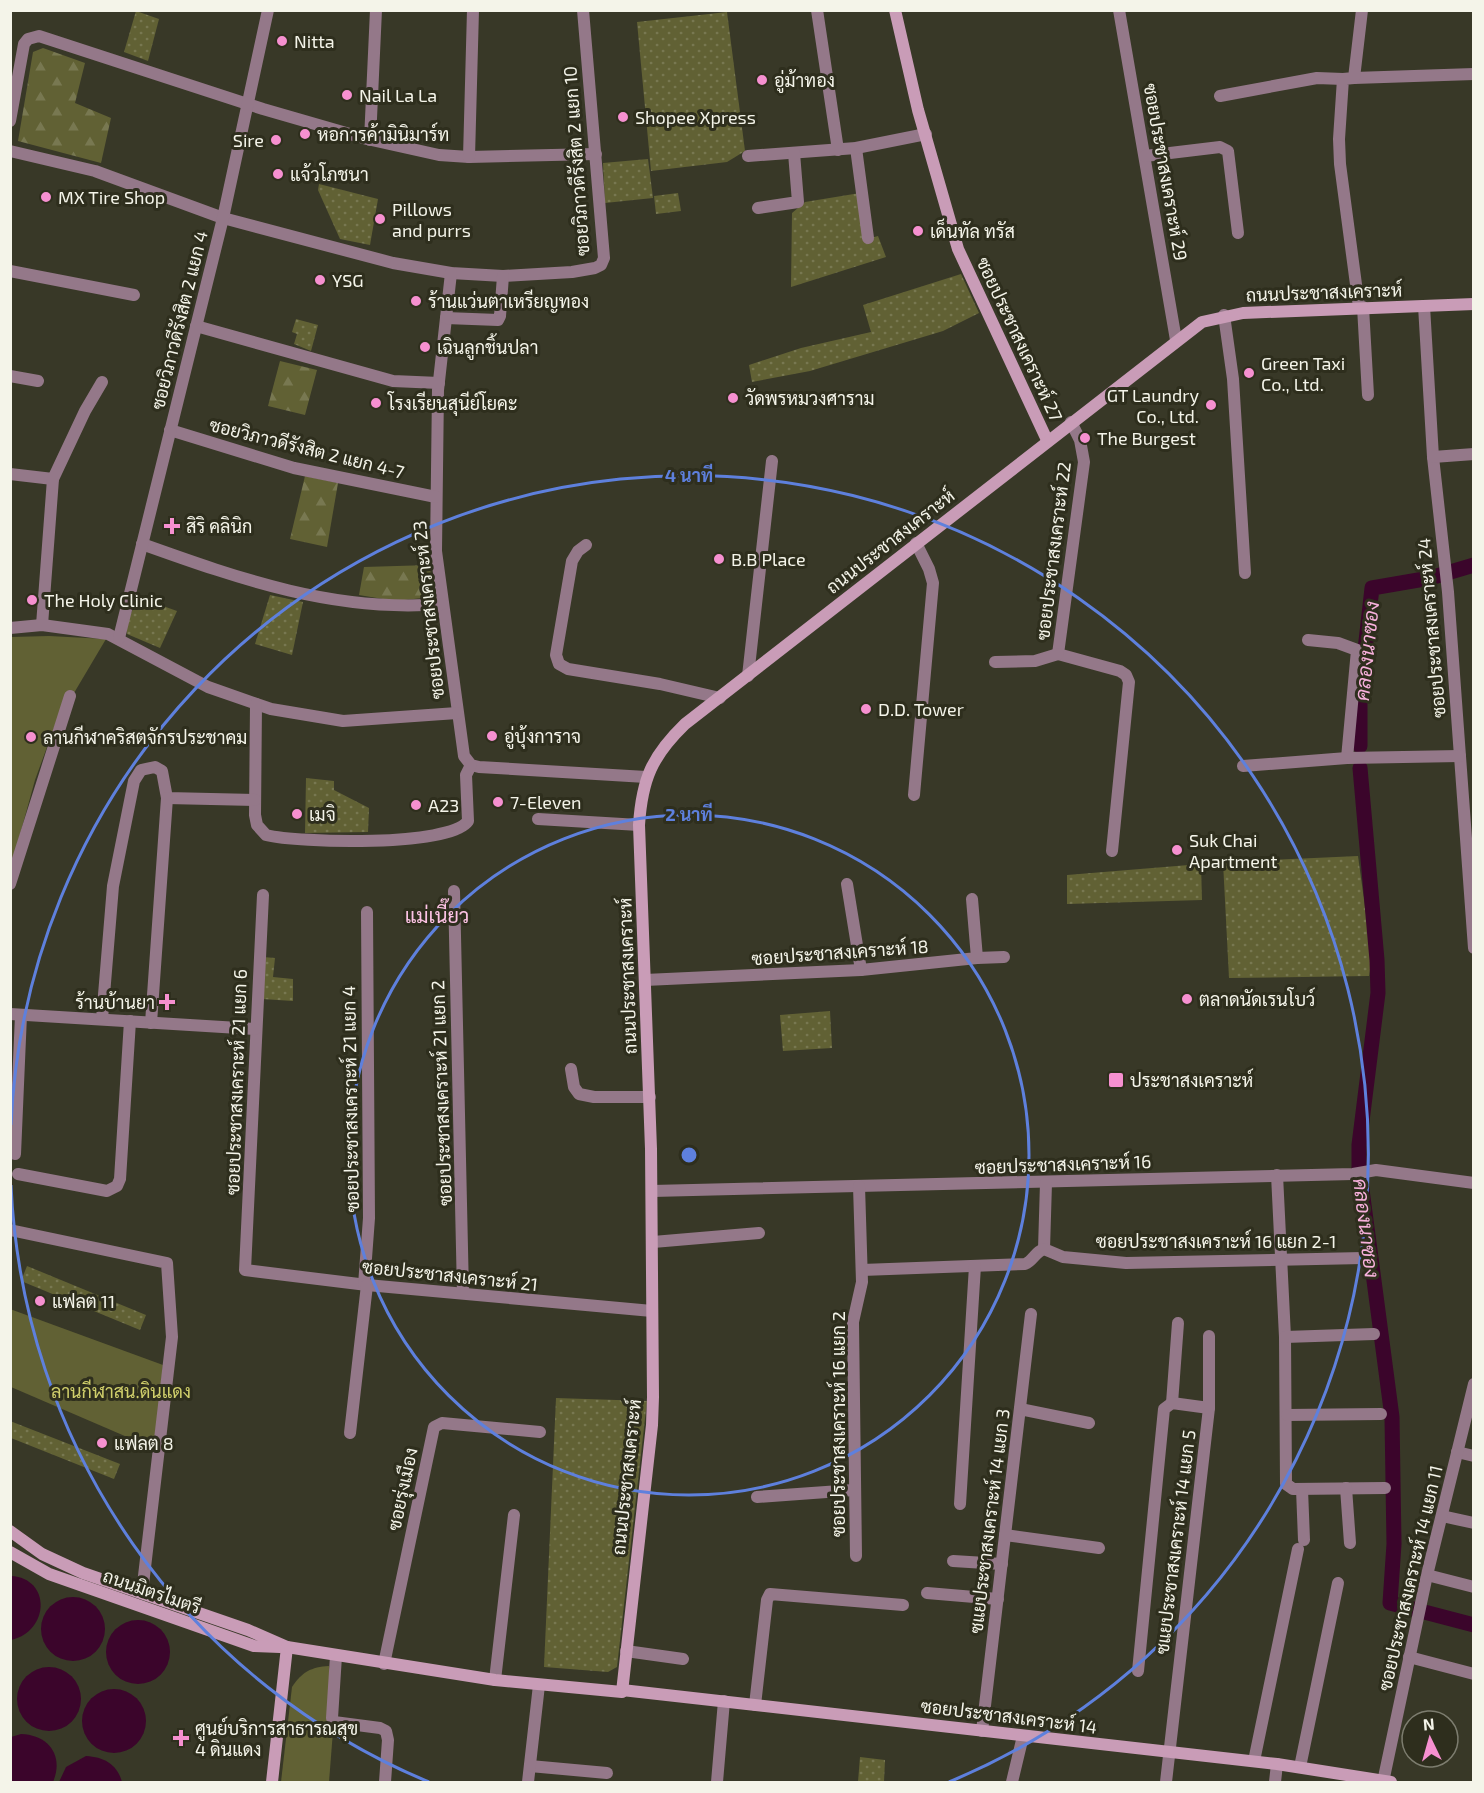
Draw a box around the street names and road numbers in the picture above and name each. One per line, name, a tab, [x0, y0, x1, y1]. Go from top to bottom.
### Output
street label: ซอยวิภาวดีรังสิต 2 แยก 10	[557, 65, 594, 257]
street label: ซอยประชาสงเคราะห์ 29	[1140, 81, 1193, 262]
street label: ซอยวิภาวดีรังสิต 2 แยก 4	[145, 228, 212, 412]
street label: ซอยประชาสงเคราะห์ 27	[972, 253, 1069, 425]
street label: ถนนประชาสงเคราะห์	[1245, 277, 1403, 306]
street label: ซอยวิภาวดีรังสิต 2 แยก 4-7	[207, 412, 407, 483]
street label: ซอยประชาสงเคราะห์ 22	[1030, 460, 1075, 641]
street label: ถนนประชาสงเคราะห์	[821, 483, 959, 598]
street label: ซอยประชาสงเคราะห์ 23	[407, 520, 448, 700]
street label: ซอยประชาสงเคราะห์ 24	[1411, 537, 1450, 719]
street label: ถนนประชาสงเคราะห์	[612, 897, 641, 1055]
street label: ซอยประชาสงเคราะห์ 18	[751, 934, 929, 969]
street label: ซอยประชาสงเคราะห์ 21 แยก 6	[220, 969, 251, 1195]
street label: ซอยประชาสงเคราะห์ 21 แยก 2	[425, 980, 456, 1206]
street label: ซอยประชาสงเคราะห์ 21 แยก 4	[336, 985, 363, 1213]
street label: ซอยประชาสงเคราะห์ 16	[974, 1149, 1152, 1178]
street label: ซอยประชาสงเคราะห์ 16 แยก 2-1	[1096, 1229, 1336, 1252]
street label: ซอยประชาสงเคราะห์ 21	[361, 1254, 539, 1295]
street label: ซอยประชาสงเคราะห์ 16 แยก 2	[826, 1311, 849, 1537]
street label: ถนนประชาสงเคราะห์	[606, 1398, 645, 1556]
street label: ซแยประชาสงเคราะห์ 14 แยก 3	[963, 1407, 1014, 1635]
street label: ซแยประชาสงเคราะห์ 14 แยก 5	[1149, 1428, 1200, 1656]
street label: ซอยรุ่งเมือง	[382, 1446, 423, 1533]
street label: ซอยประชาสงเคราะห์ 14 แยก 11	[1372, 1463, 1447, 1693]
street label: ถนนมิตรไมตรี	[100, 1563, 204, 1618]
street label: ซอยประชาสงเคราะห์ 14	[920, 1693, 1099, 1738]

